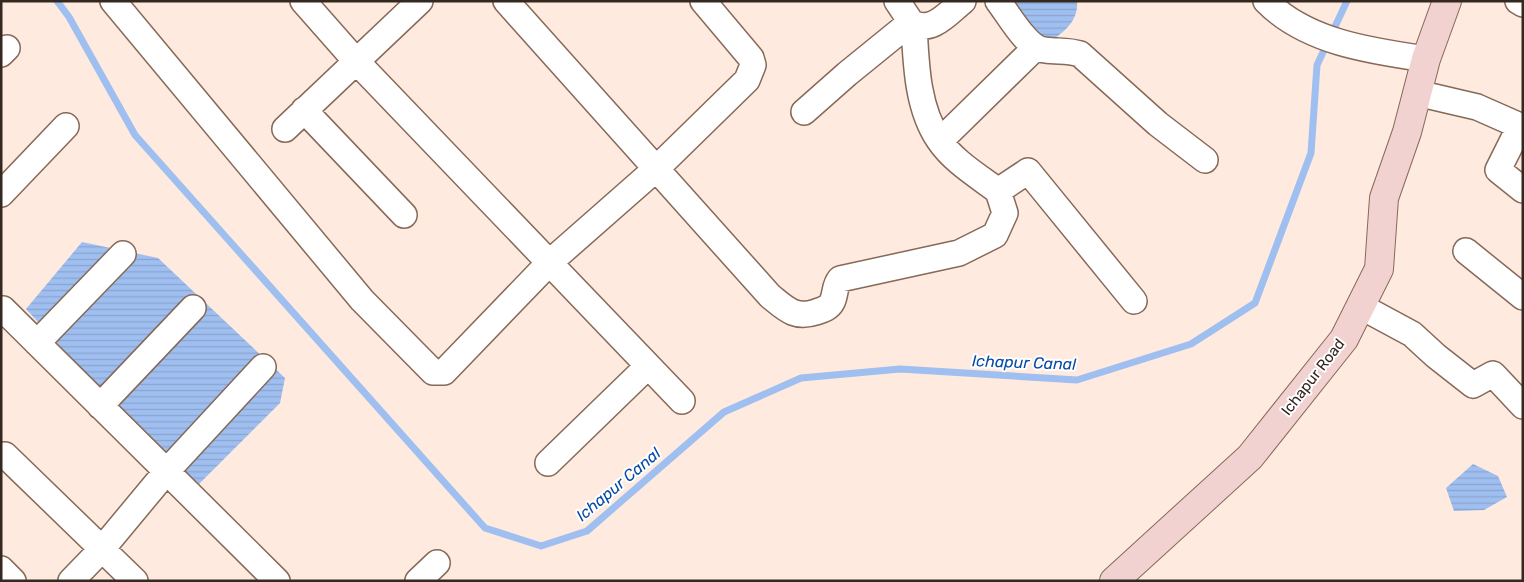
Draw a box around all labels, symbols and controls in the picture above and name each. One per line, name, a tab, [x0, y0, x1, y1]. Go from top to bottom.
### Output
street label: Ichapur Road	[1277, 335, 1349, 419]
water label: Ichapur Canal	[972, 351, 1077, 374]
water label: Ichapur Canal	[572, 443, 665, 525]

